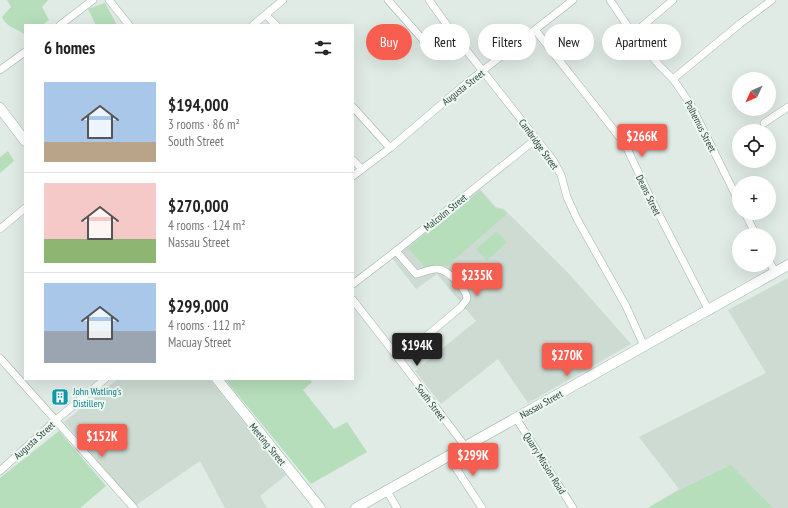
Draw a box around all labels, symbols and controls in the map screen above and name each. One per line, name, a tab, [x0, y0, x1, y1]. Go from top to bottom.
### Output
chip: Buy	[366, 24, 412, 60]
chip: Rent	[420, 24, 470, 60]
chip: Filters	[478, 24, 536, 60]
chip: New	[544, 24, 594, 60]
chip: Apartment	[602, 24, 681, 60]
text: 6 homes	[44, 37, 95, 59]
icon: filters	[312, 37, 334, 59]
street label: Augusta Street	[439, 67, 487, 108]
north arrow	[732, 72, 776, 116]
map controls	[732, 72, 776, 272]
text: $194,000	[168, 94, 229, 116]
icon: home	[76, 98, 124, 146]
street label: Polhemus Street	[682, 98, 719, 155]
text: 3 rooms · 86 m²	[168, 116, 240, 133]
street label: Cambridge Street	[516, 116, 562, 173]
pin: $266K	[614, 124, 670, 158]
button: locate	[732, 124, 776, 168]
text: $266K	[626, 128, 658, 145]
text: South Street	[168, 133, 224, 150]
street label: Deans Street	[633, 173, 664, 218]
button: +	[732, 176, 776, 220]
street label: Malcolm Street	[421, 191, 470, 234]
text: $270,000	[168, 195, 229, 217]
icon: home	[76, 199, 124, 247]
text: 4 rooms · 124 m²	[168, 217, 246, 234]
button: −	[732, 228, 776, 272]
text: Nassau Street	[168, 234, 230, 251]
pin: $235K	[449, 263, 505, 297]
text: $235K	[461, 267, 493, 284]
text: $299,000	[168, 295, 229, 317]
icon: home	[76, 299, 124, 347]
text: 4 rooms · 112 m²	[168, 317, 246, 334]
pin: $194K	[389, 333, 445, 367]
text: Macuay Street	[168, 334, 231, 351]
text: $194K	[401, 337, 433, 354]
pin: $270K	[539, 343, 595, 377]
text: $270K	[551, 347, 583, 364]
street label: South Street	[412, 381, 449, 424]
place label: John Watling's Distillery	[72, 385, 122, 410]
building icon: John Watling's Distillery	[50, 387, 70, 407]
street label: Nassau Street	[517, 387, 565, 422]
street label: Augusta Street	[11, 418, 58, 462]
street label: Meeting Street	[247, 420, 289, 468]
pin: $152K	[74, 424, 130, 458]
text: $152K	[86, 428, 118, 445]
street label: Quarry Mission Road	[520, 430, 569, 497]
pin: $299K	[445, 443, 501, 477]
text: $299K	[457, 447, 489, 464]

